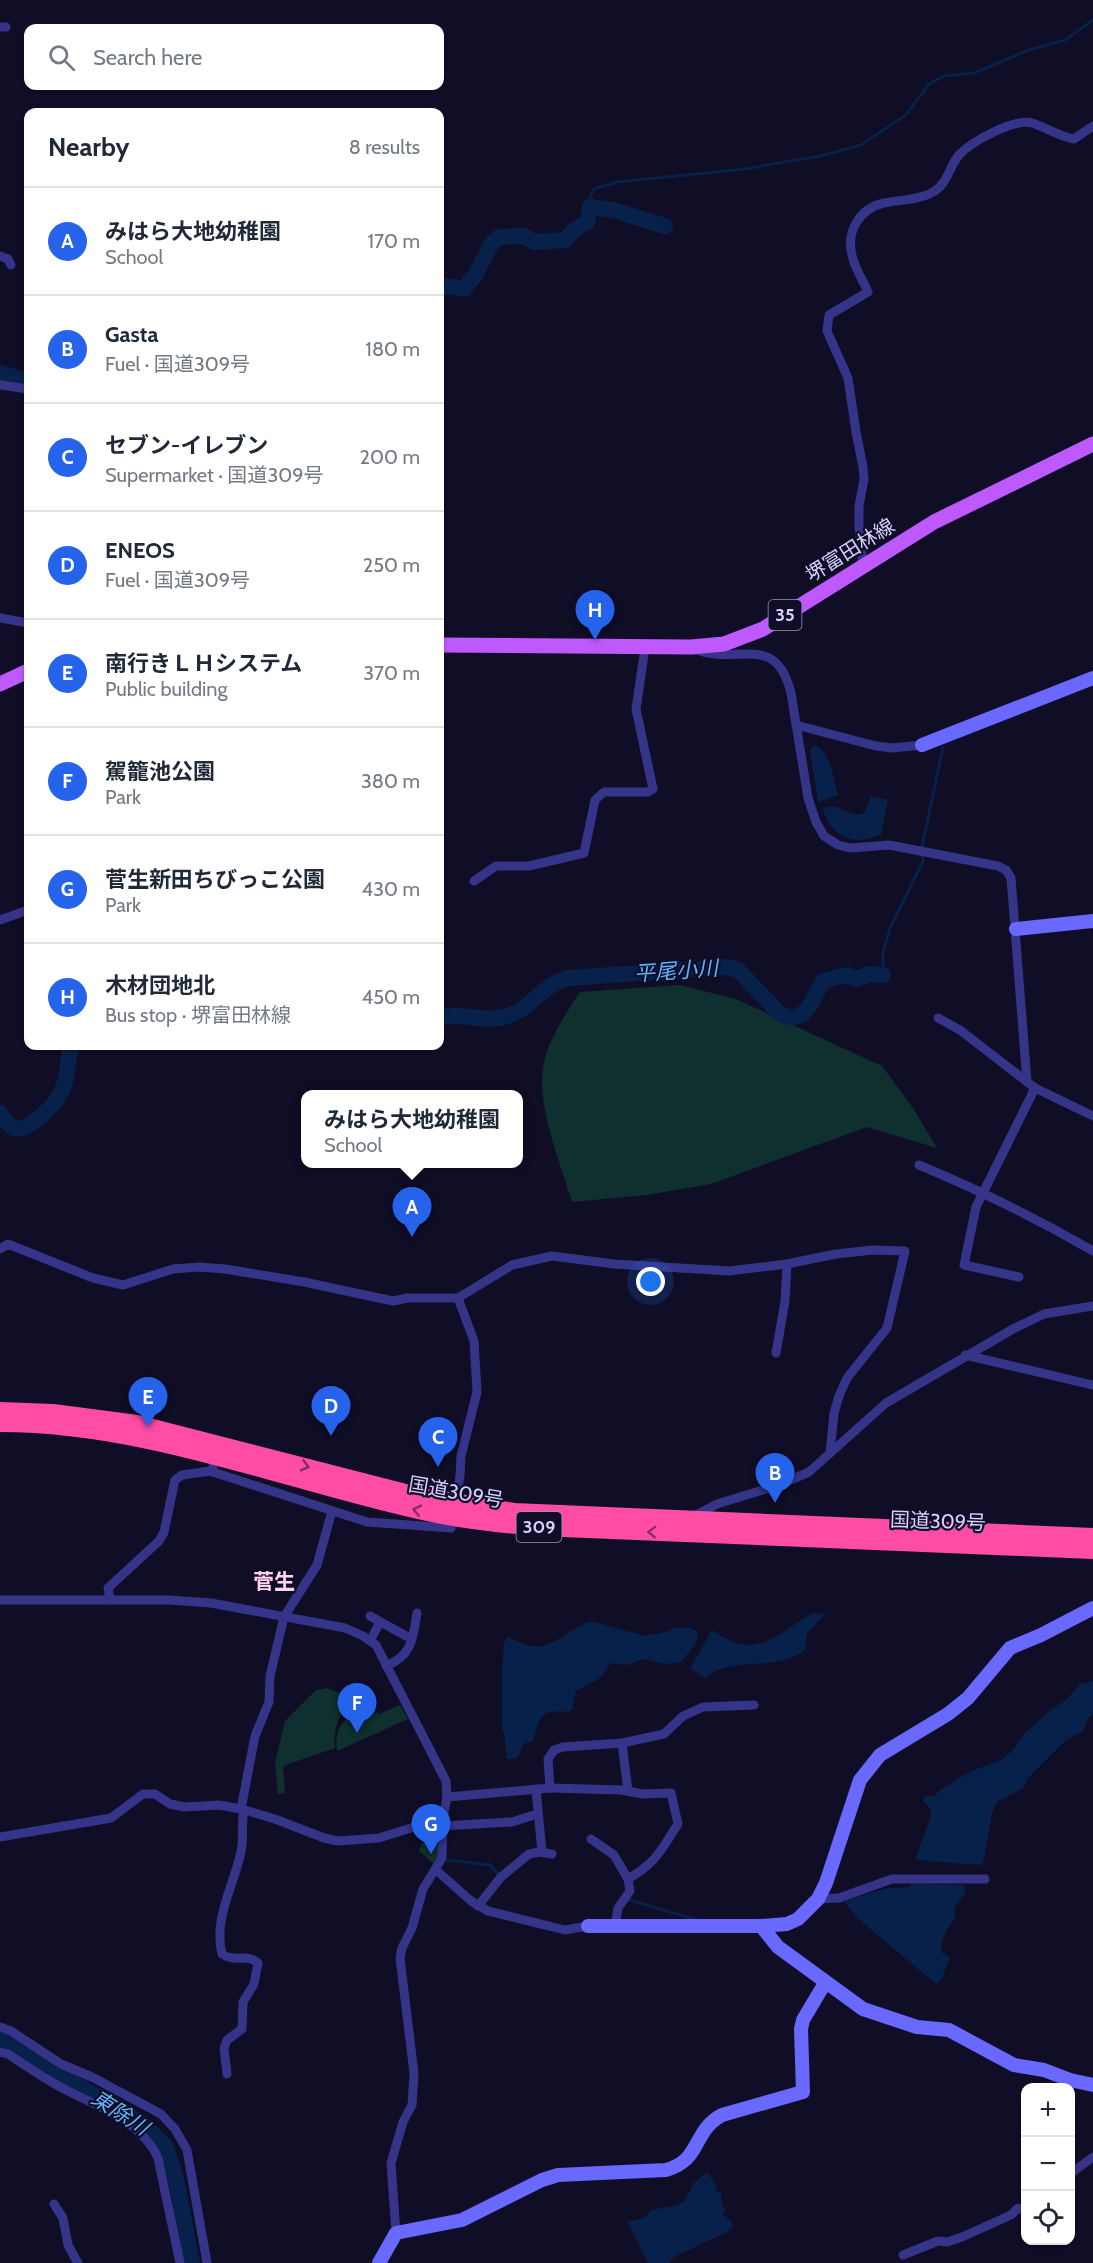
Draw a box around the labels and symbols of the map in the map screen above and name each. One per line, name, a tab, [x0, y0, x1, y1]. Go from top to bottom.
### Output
street label: 堺富田林線	[801, 513, 899, 587]
pin: H	[576, 590, 614, 640]
road number: 35	[768, 600, 802, 630]
water label: 平尾小川	[633, 955, 721, 986]
pin: A	[392, 1188, 432, 1237]
your location	[636, 1267, 665, 1296]
pin: E	[128, 1378, 168, 1427]
pin: D	[312, 1386, 350, 1436]
pin: C	[418, 1418, 458, 1467]
pin: B	[756, 1454, 794, 1503]
one-way arrow	[299, 1459, 309, 1471]
street label: 国道309号	[407, 1472, 505, 1512]
one-way arrow	[412, 1504, 422, 1517]
street label: 国道309号	[890, 1507, 986, 1535]
road number: 309	[516, 1512, 562, 1542]
one-way arrow	[648, 1525, 657, 1538]
district label: 菅生	[253, 1569, 295, 1594]
pin: F	[338, 1684, 376, 1733]
pin: G	[412, 1804, 450, 1854]
water label: 東除川	[87, 2085, 155, 2141]

